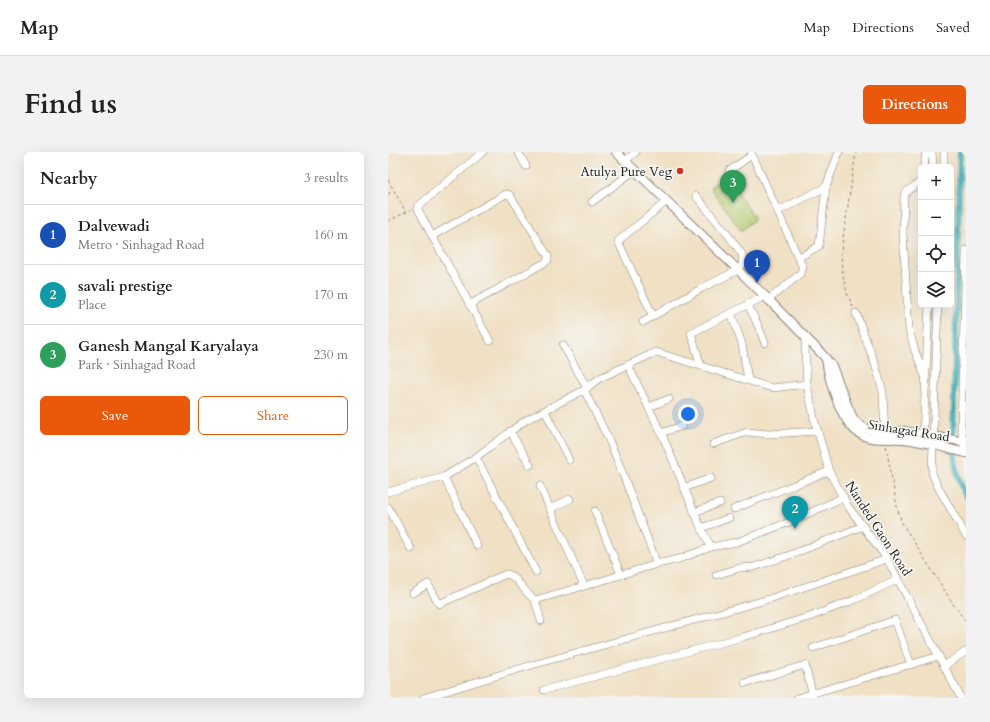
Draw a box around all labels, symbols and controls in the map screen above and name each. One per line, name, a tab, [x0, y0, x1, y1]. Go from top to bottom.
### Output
text: Map	[20, 15, 59, 41]
text: Map	[804, 18, 830, 37]
text: Directions	[852, 18, 914, 37]
text: Saved	[936, 18, 970, 37]
text: Find us	[24, 85, 117, 123]
button: Directions	[863, 85, 966, 124]
place label: Atulya Pure Veg	[581, 163, 673, 181]
map controls	[918, 164, 954, 308]
button: +	[918, 164, 954, 200]
marker: Atulya Pure Veg	[675, 166, 685, 176]
text: Nearby	[40, 167, 97, 190]
text: 3 results	[304, 169, 348, 187]
pin: 3	[720, 170, 746, 203]
button: −	[918, 200, 954, 236]
text: Dalvewadi	[78, 216, 150, 236]
text: 1	[50, 226, 56, 244]
text: 160 m	[314, 226, 348, 244]
text: Metro · Sinhagad Road	[78, 236, 205, 254]
button: locate	[918, 236, 954, 272]
pin: 1	[744, 250, 770, 283]
button: layers	[918, 272, 954, 308]
text: savali prestige	[78, 276, 173, 296]
text: 2	[50, 286, 56, 304]
text: 170 m	[314, 286, 348, 304]
text: Place	[78, 296, 106, 314]
text: Ganesh Mangal Karyalaya	[78, 336, 259, 356]
text: 3	[50, 346, 56, 364]
text: 230 m	[314, 346, 348, 364]
text: Park · Sinhagad Road	[78, 356, 195, 374]
button: Save	[40, 396, 190, 435]
button: Share	[198, 396, 348, 435]
your location	[678, 404, 698, 424]
street label: Sinhagad Road	[867, 416, 951, 446]
street label: Nanded Gaon Road	[841, 478, 916, 580]
pin: 2	[782, 496, 808, 529]

